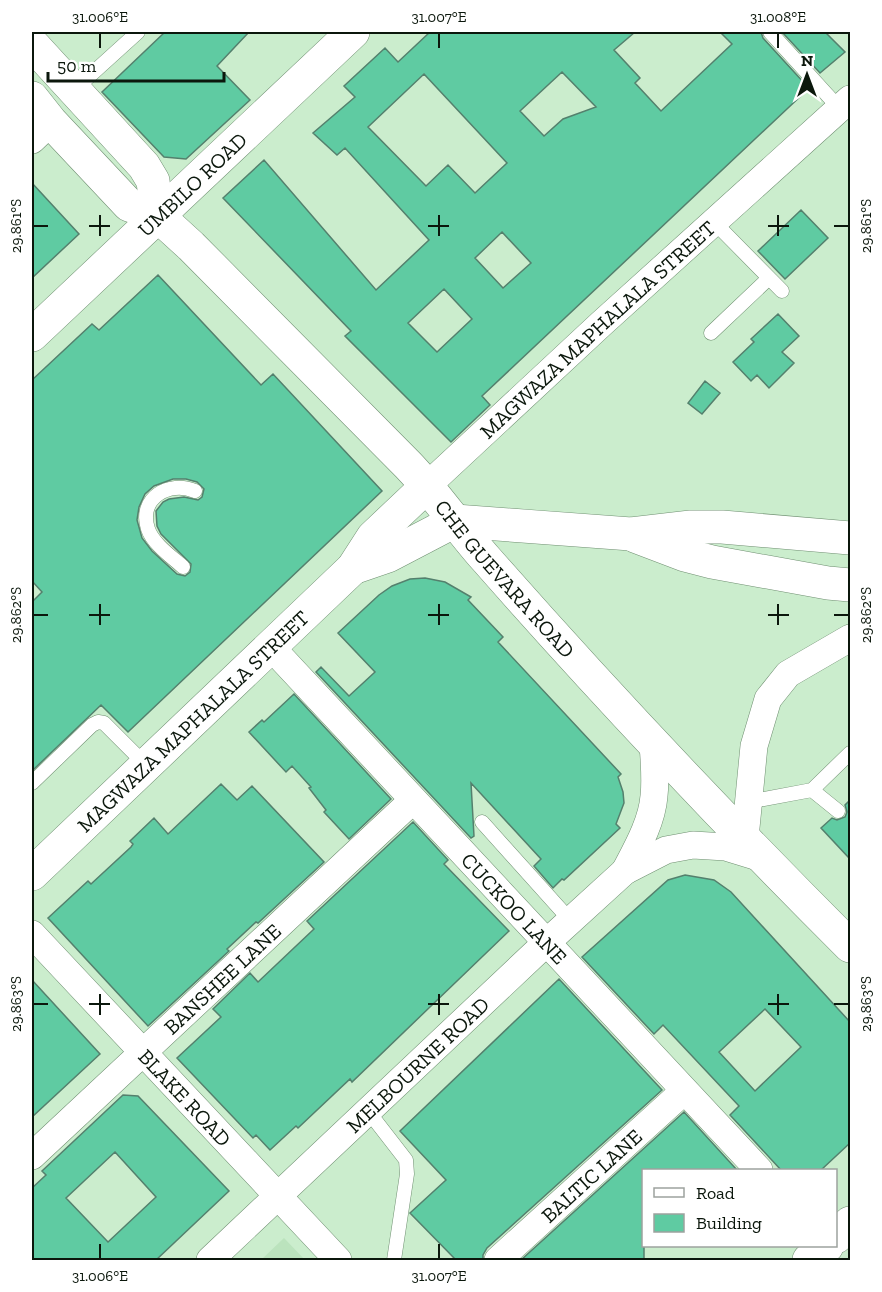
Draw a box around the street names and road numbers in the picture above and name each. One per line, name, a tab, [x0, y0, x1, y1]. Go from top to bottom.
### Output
street label: UMBILO ROAD	[132, 127, 252, 241]
street label: MAGWAZA MAPHALALA STREET	[474, 215, 720, 443]
street label: CHE GUEVARA ROAD	[430, 494, 580, 663]
street label: MAGWAZA MAPHALALA STREET	[72, 605, 314, 837]
street label: CUCKOO LANE	[457, 847, 573, 969]
street label: BANSHEE LANE	[158, 918, 286, 1039]
street label: MELBOURNE ROAD	[341, 991, 494, 1138]
street label: BLAKE ROAD	[134, 1043, 237, 1151]
street label: BALTIC LANE	[536, 1123, 647, 1227]

